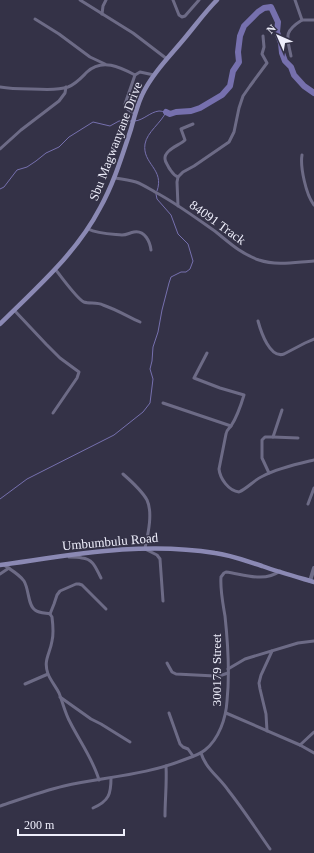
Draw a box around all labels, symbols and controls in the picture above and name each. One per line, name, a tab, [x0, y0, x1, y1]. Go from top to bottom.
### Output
north arrow	[258, 16, 298, 56]
text: N	[264, 22, 278, 36]
street label: Sbu Magwanyane Drive	[86, 79, 145, 203]
street label: 84091 Track	[187, 197, 249, 248]
street label: Umbumbulu Road	[61, 530, 159, 553]
street label: 300179 Street	[209, 633, 224, 706]
scale bar	[18, 811, 124, 837]
text: 200 m	[24, 818, 55, 832]

